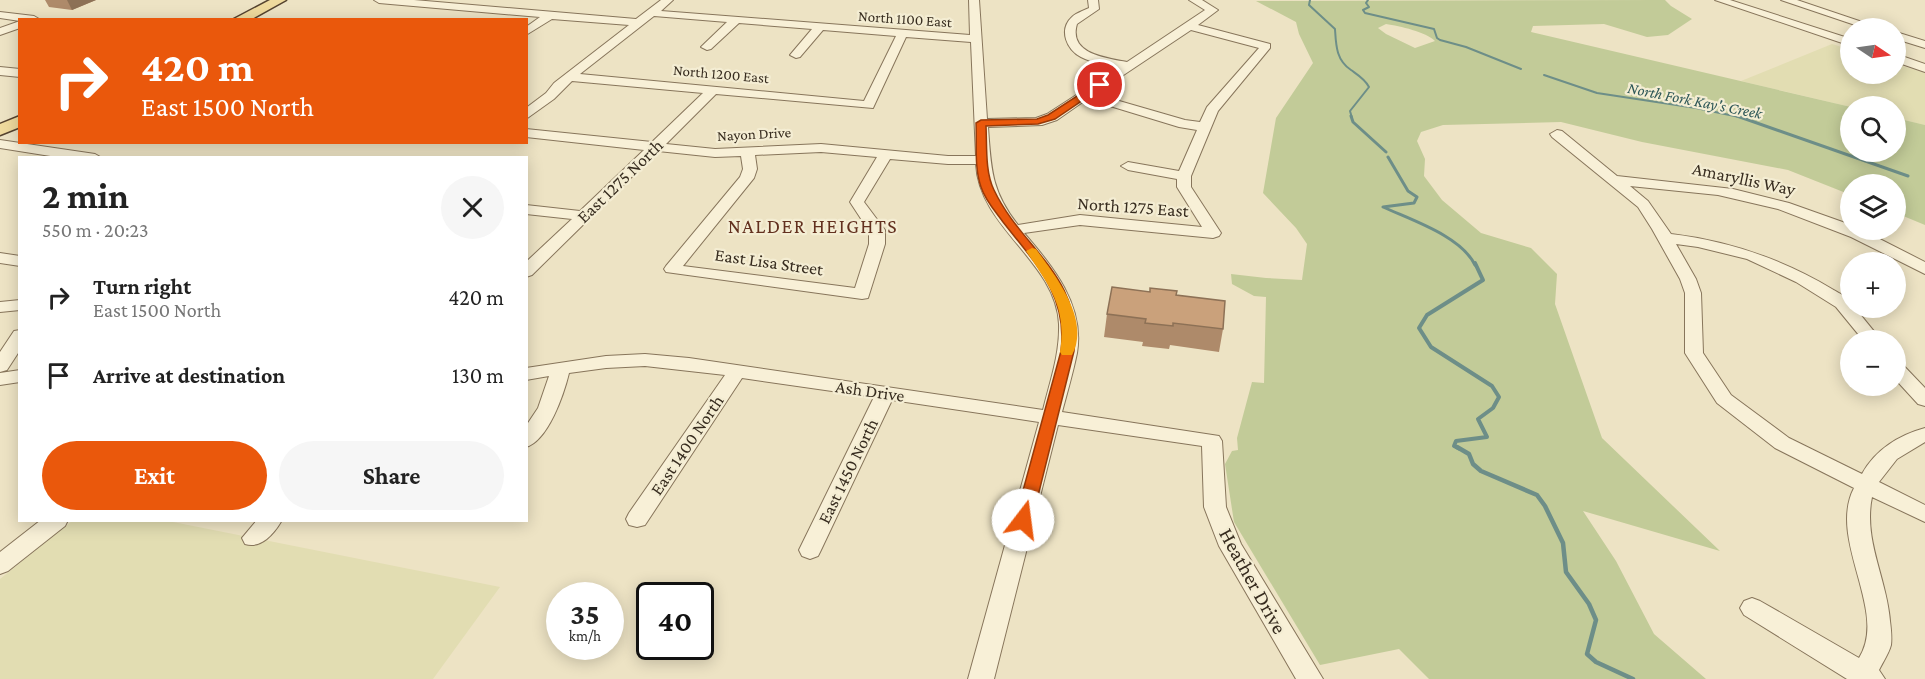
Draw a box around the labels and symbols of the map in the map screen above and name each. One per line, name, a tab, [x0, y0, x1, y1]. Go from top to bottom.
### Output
street label: North 1100 East	[858, 8, 954, 30]
north arrow	[1840, 18, 1906, 84]
pin	[1074, 59, 1125, 110]
street label: North 1200 East	[672, 62, 771, 86]
water label: North Fork Kay's Creek	[1626, 79, 1765, 123]
street label: Nayon Drive	[716, 124, 792, 145]
street label: East 1275 North	[573, 135, 667, 227]
street label: Amaryllis Way	[1691, 158, 1798, 200]
street label: North 1275 East	[1077, 193, 1190, 221]
district label: NALDER HEIGHTS	[728, 215, 898, 237]
street label: East Lisa Street	[714, 245, 825, 280]
street label: Ash Drive	[834, 376, 906, 406]
street label: East 1400 North	[646, 391, 728, 499]
street label: East 1450 North	[814, 415, 882, 527]
position arrow	[991, 488, 1055, 552]
street label: Heather Drive	[1214, 524, 1292, 638]
speed limit sign: 40	[636, 582, 714, 660]

